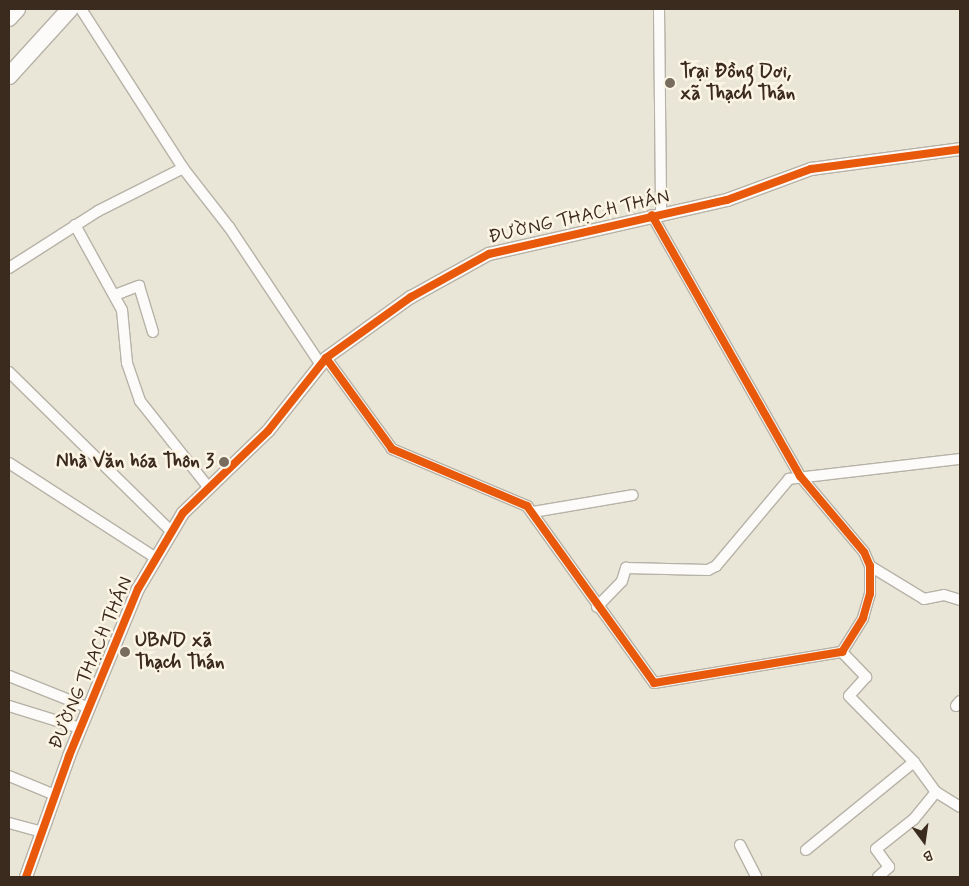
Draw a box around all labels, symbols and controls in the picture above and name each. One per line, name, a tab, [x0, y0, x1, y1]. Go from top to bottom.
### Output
place label: Trại Đồng Dơi, xã Thạch Thán	[680, 61, 795, 105]
marker: Trại Đồng Dơi, xã Thạch Thán	[664, 77, 676, 89]
street label: ĐƯỜNG THẠCH THÁN	[490, 186, 668, 248]
place label: Nhà Văn hóa Thôn 3	[57, 451, 214, 473]
marker: Nhà Văn hóa Thôn 3	[218, 456, 230, 468]
street label: ĐƯỜNG THẠCH THÁN	[46, 577, 136, 749]
place label: UBND xã Thạch Thán	[135, 630, 225, 674]
marker: UBND xã Thạch Thán	[119, 646, 131, 658]
north arrow	[899, 816, 949, 866]
text: B	[921, 846, 934, 865]

